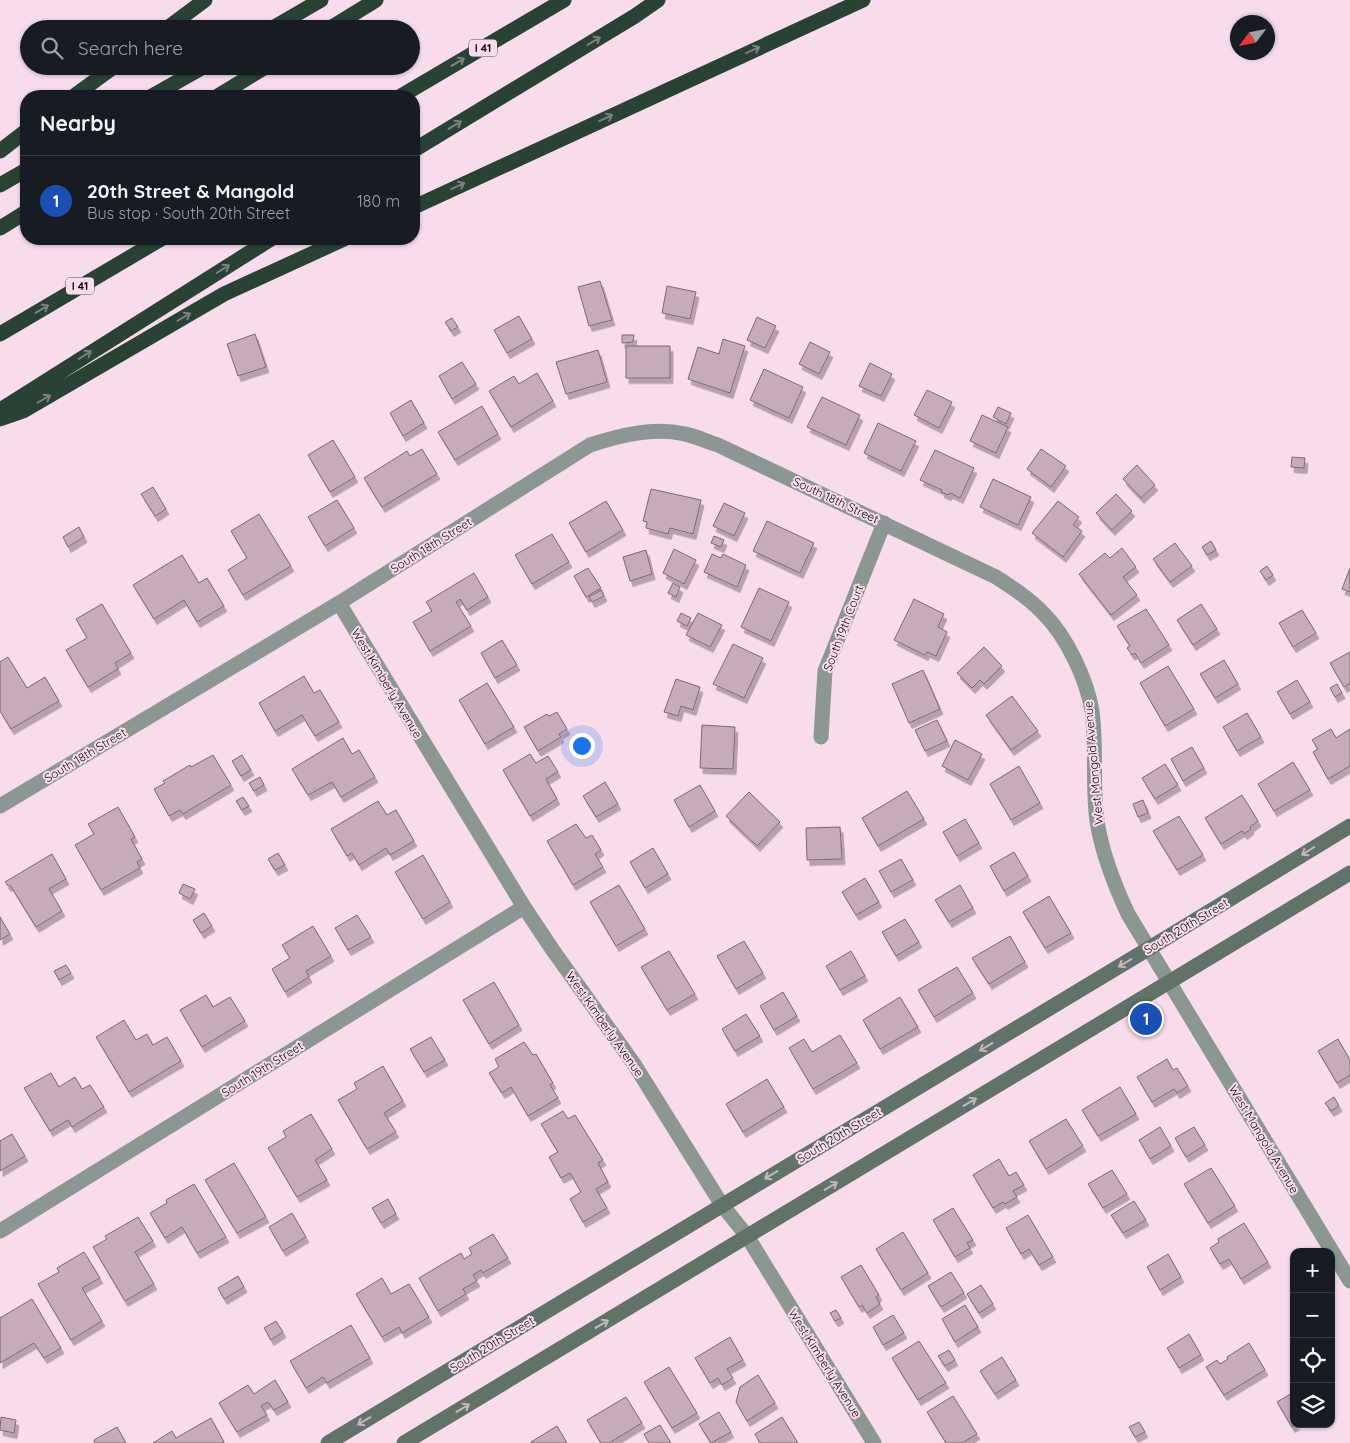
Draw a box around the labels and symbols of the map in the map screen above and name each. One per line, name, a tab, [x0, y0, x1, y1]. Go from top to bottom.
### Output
north arrow	[1230, 15, 1275, 60]
one-way arrow	[587, 35, 601, 45]
road number: I 41	[469, 40, 497, 56]
one-way arrow	[745, 45, 760, 55]
one-way arrow	[451, 57, 465, 67]
one-way arrow	[598, 113, 613, 123]
one-way arrow	[448, 120, 462, 130]
one-way arrow	[450, 181, 465, 191]
one-way arrow	[215, 264, 229, 274]
road number: I 41	[66, 278, 94, 294]
one-way arrow	[34, 304, 48, 314]
one-way arrow	[177, 312, 192, 322]
one-way arrow	[78, 350, 92, 361]
one-way arrow	[36, 393, 51, 403]
street label: South 18th Street	[791, 474, 881, 526]
street label: South 18th Street	[388, 514, 474, 576]
street label: South 19th Court	[820, 583, 866, 673]
street label: West Kimberly Avenue	[348, 625, 426, 741]
street label: West Mangold Avenue	[1080, 700, 1106, 825]
street label: South 18th Street	[41, 725, 129, 785]
your location	[569, 733, 595, 759]
one-way arrow	[1302, 846, 1316, 856]
street label: South 20th Street	[1141, 895, 1231, 957]
one-way arrow	[1118, 959, 1132, 969]
street label: West Kimberly Avenue	[563, 968, 647, 1080]
pin: 1	[1130, 1000, 1162, 1038]
street label: South 19th Street	[219, 1038, 305, 1100]
one-way arrow	[979, 1042, 993, 1052]
street label: West Mangold Avenue	[1226, 1082, 1302, 1196]
one-way arrow	[963, 1096, 977, 1106]
street label: South 20th Street	[794, 1104, 884, 1166]
one-way arrow	[765, 1171, 779, 1181]
one-way arrow	[824, 1180, 838, 1190]
street label: West Kimberly Avenue	[785, 1306, 865, 1420]
street label: South 20th Street	[447, 1313, 537, 1375]
one-way arrow	[595, 1318, 609, 1328]
one-way arrow	[455, 1402, 469, 1412]
one-way arrow	[358, 1417, 372, 1427]

